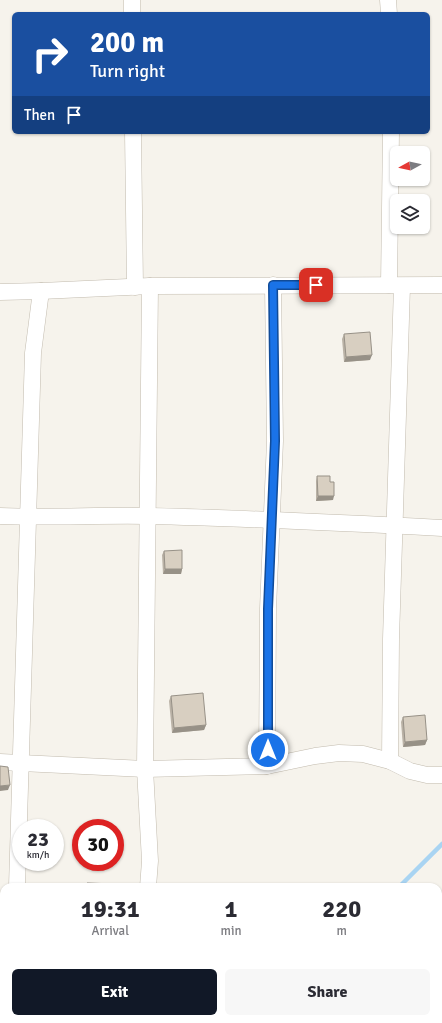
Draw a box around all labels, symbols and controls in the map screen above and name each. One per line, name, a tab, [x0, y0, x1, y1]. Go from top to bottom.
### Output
text: 200 m	[90, 26, 164, 60]
icon: right	[24, 28, 76, 80]
text: Turn right	[90, 60, 165, 82]
icon: arrive	[63, 104, 85, 126]
text: Then	[24, 106, 55, 124]
north arrow	[390, 146, 430, 186]
map controls	[390, 146, 430, 234]
button: layers	[390, 194, 430, 234]
pin	[299, 268, 333, 302]
icon: arrive	[305, 274, 327, 296]
position arrow	[247, 729, 289, 771]
speed limit sign: 30	[72, 819, 124, 871]
text: 23	[27, 827, 49, 852]
text: km/h	[27, 849, 49, 861]
text: 19:31	[81, 894, 140, 924]
text: 1	[225, 894, 237, 924]
text: 220	[322, 894, 361, 924]
text: Arrival	[92, 923, 129, 939]
text: min	[221, 923, 242, 939]
text: m	[337, 923, 347, 939]
button: Exit	[12, 969, 217, 1015]
button: Share	[225, 969, 430, 1015]

